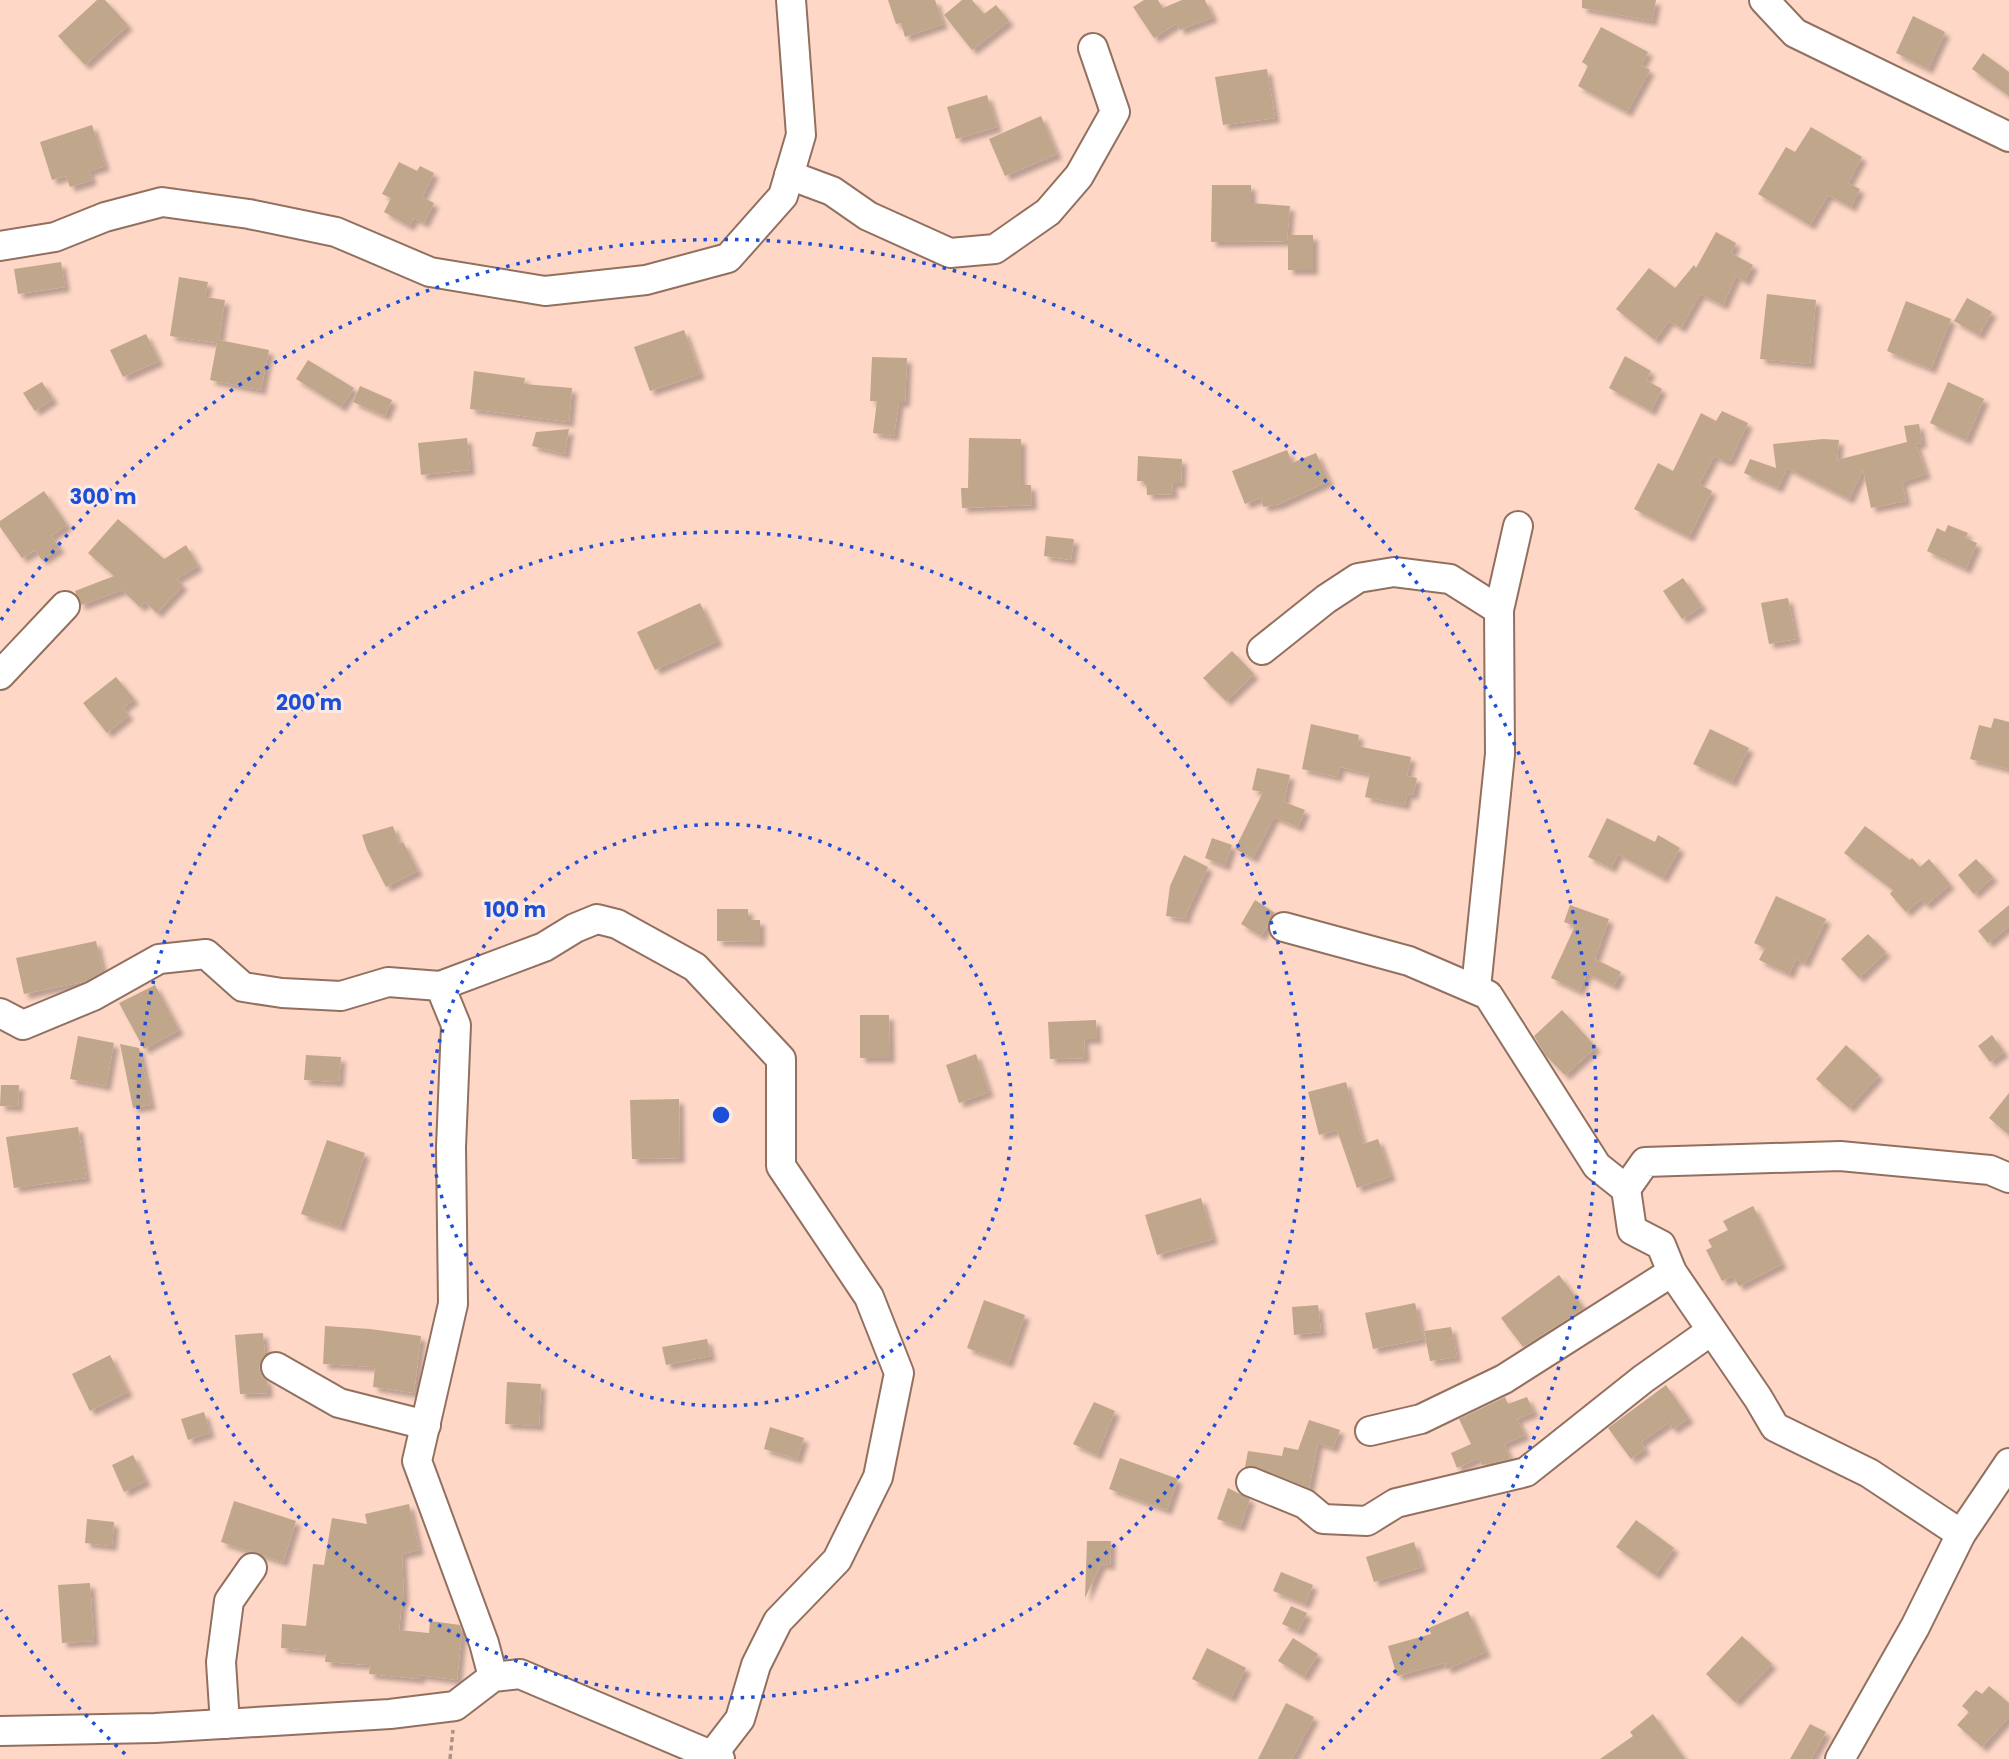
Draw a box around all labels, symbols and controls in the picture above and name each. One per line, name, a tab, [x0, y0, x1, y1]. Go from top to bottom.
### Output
text: 300 m	[70, 482, 136, 511]
text: 200 m	[276, 688, 342, 717]
text: 100 m	[484, 895, 546, 924]
centre of rings	[709, 1103, 733, 1127]

